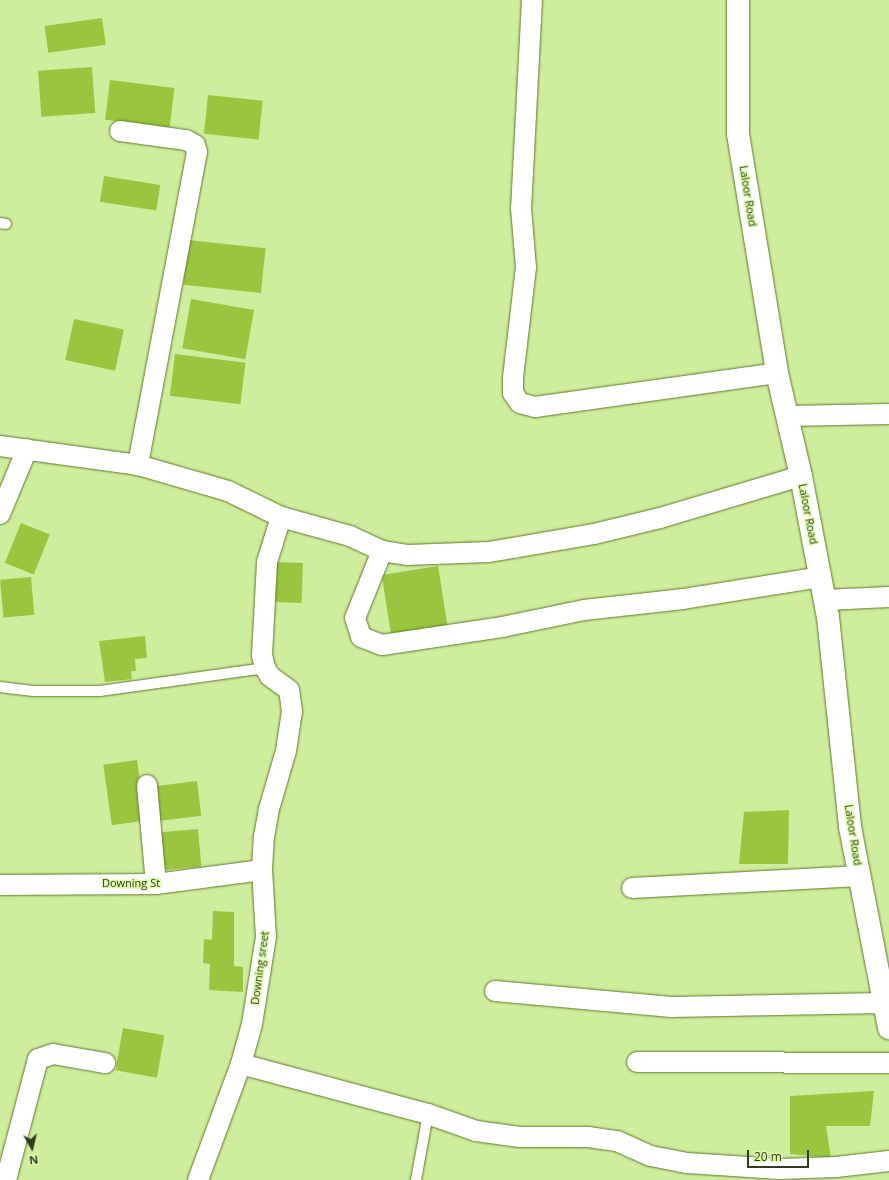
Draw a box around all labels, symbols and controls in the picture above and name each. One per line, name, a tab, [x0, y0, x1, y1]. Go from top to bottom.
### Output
street label: Laloor Road	[737, 165, 759, 227]
street label: Laloor Road	[796, 483, 820, 545]
street label: Laloor Road	[842, 804, 864, 866]
street label: Downing St	[102, 876, 160, 890]
street label: Downing sreet	[248, 930, 272, 1006]
north arrow	[12, 1128, 52, 1168]
scale bar	[749, 1142, 811, 1168]
text: 20 m	[754, 1148, 782, 1165]
text: N	[28, 1152, 39, 1168]

